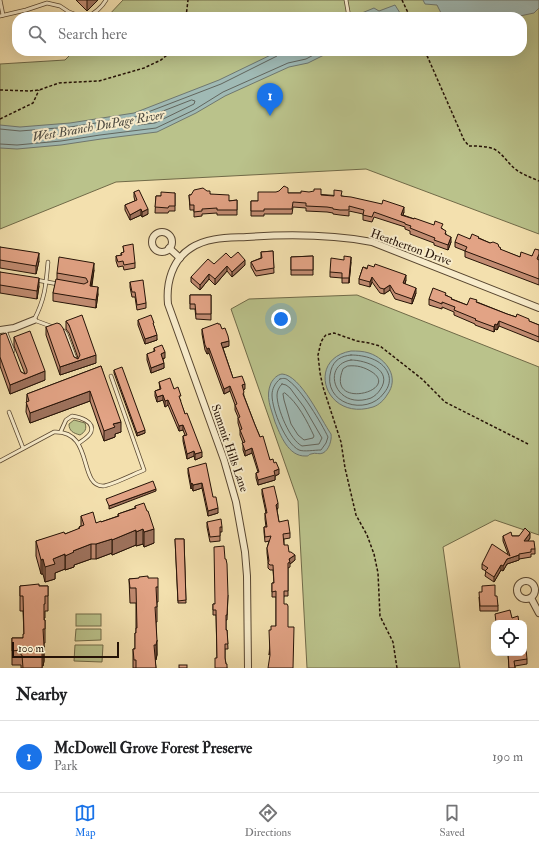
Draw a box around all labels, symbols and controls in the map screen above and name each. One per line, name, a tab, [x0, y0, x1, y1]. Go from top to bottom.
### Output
search box	[12, 12, 527, 56]
icon: search	[26, 23, 48, 45]
text: Search here	[58, 25, 127, 44]
pin: 1	[257, 83, 283, 116]
water label: West Branch DuPage River	[31, 106, 167, 145]
street label: Heatherton Drive	[368, 226, 453, 269]
your location	[271, 309, 291, 329]
street label: Summit Hills Lane	[208, 402, 252, 494]
map controls	[491, 620, 527, 656]
button: locate	[491, 620, 527, 656]
scale bar	[12, 640, 119, 659]
text: 100 m	[18, 642, 44, 655]
text: Nearby	[16, 684, 67, 705]
text: McDowell Grove Forest Preserve	[54, 739, 252, 758]
text: 1	[27, 749, 31, 765]
text: 190 m	[492, 749, 523, 765]
text: Park	[54, 758, 78, 774]
tab: Map	[74, 802, 96, 839]
tab: Directions	[245, 802, 291, 839]
tab: Saved	[440, 802, 465, 839]

